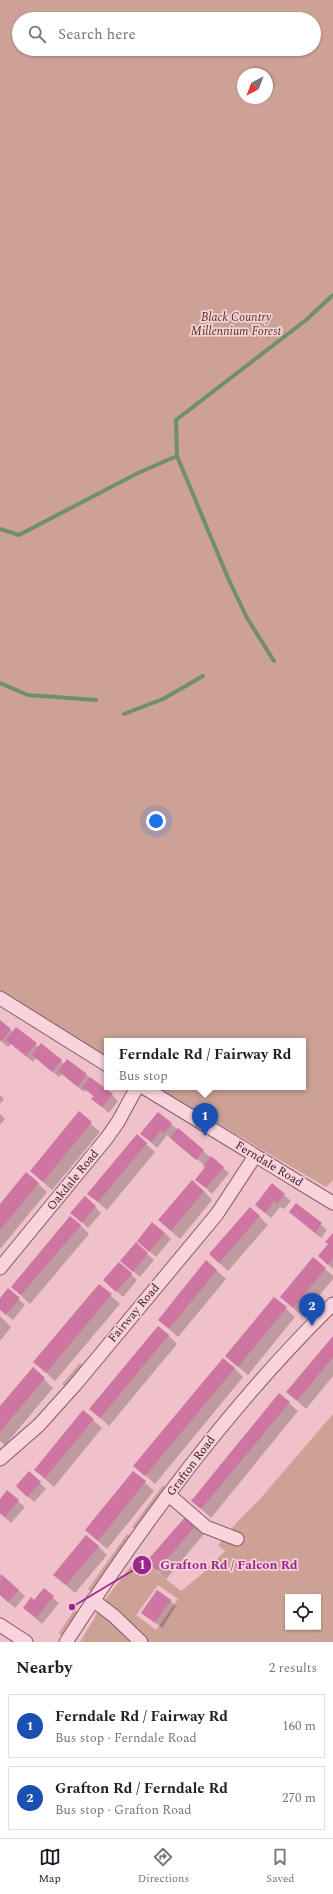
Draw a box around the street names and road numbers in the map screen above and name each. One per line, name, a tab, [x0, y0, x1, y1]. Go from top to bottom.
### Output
street label: Ferndale Road	[231, 1136, 307, 1192]
street label: Oakdale Road	[42, 1145, 104, 1215]
street label: Fairway Road	[104, 1279, 165, 1347]
street label: Grafton Road	[162, 1431, 220, 1500]

